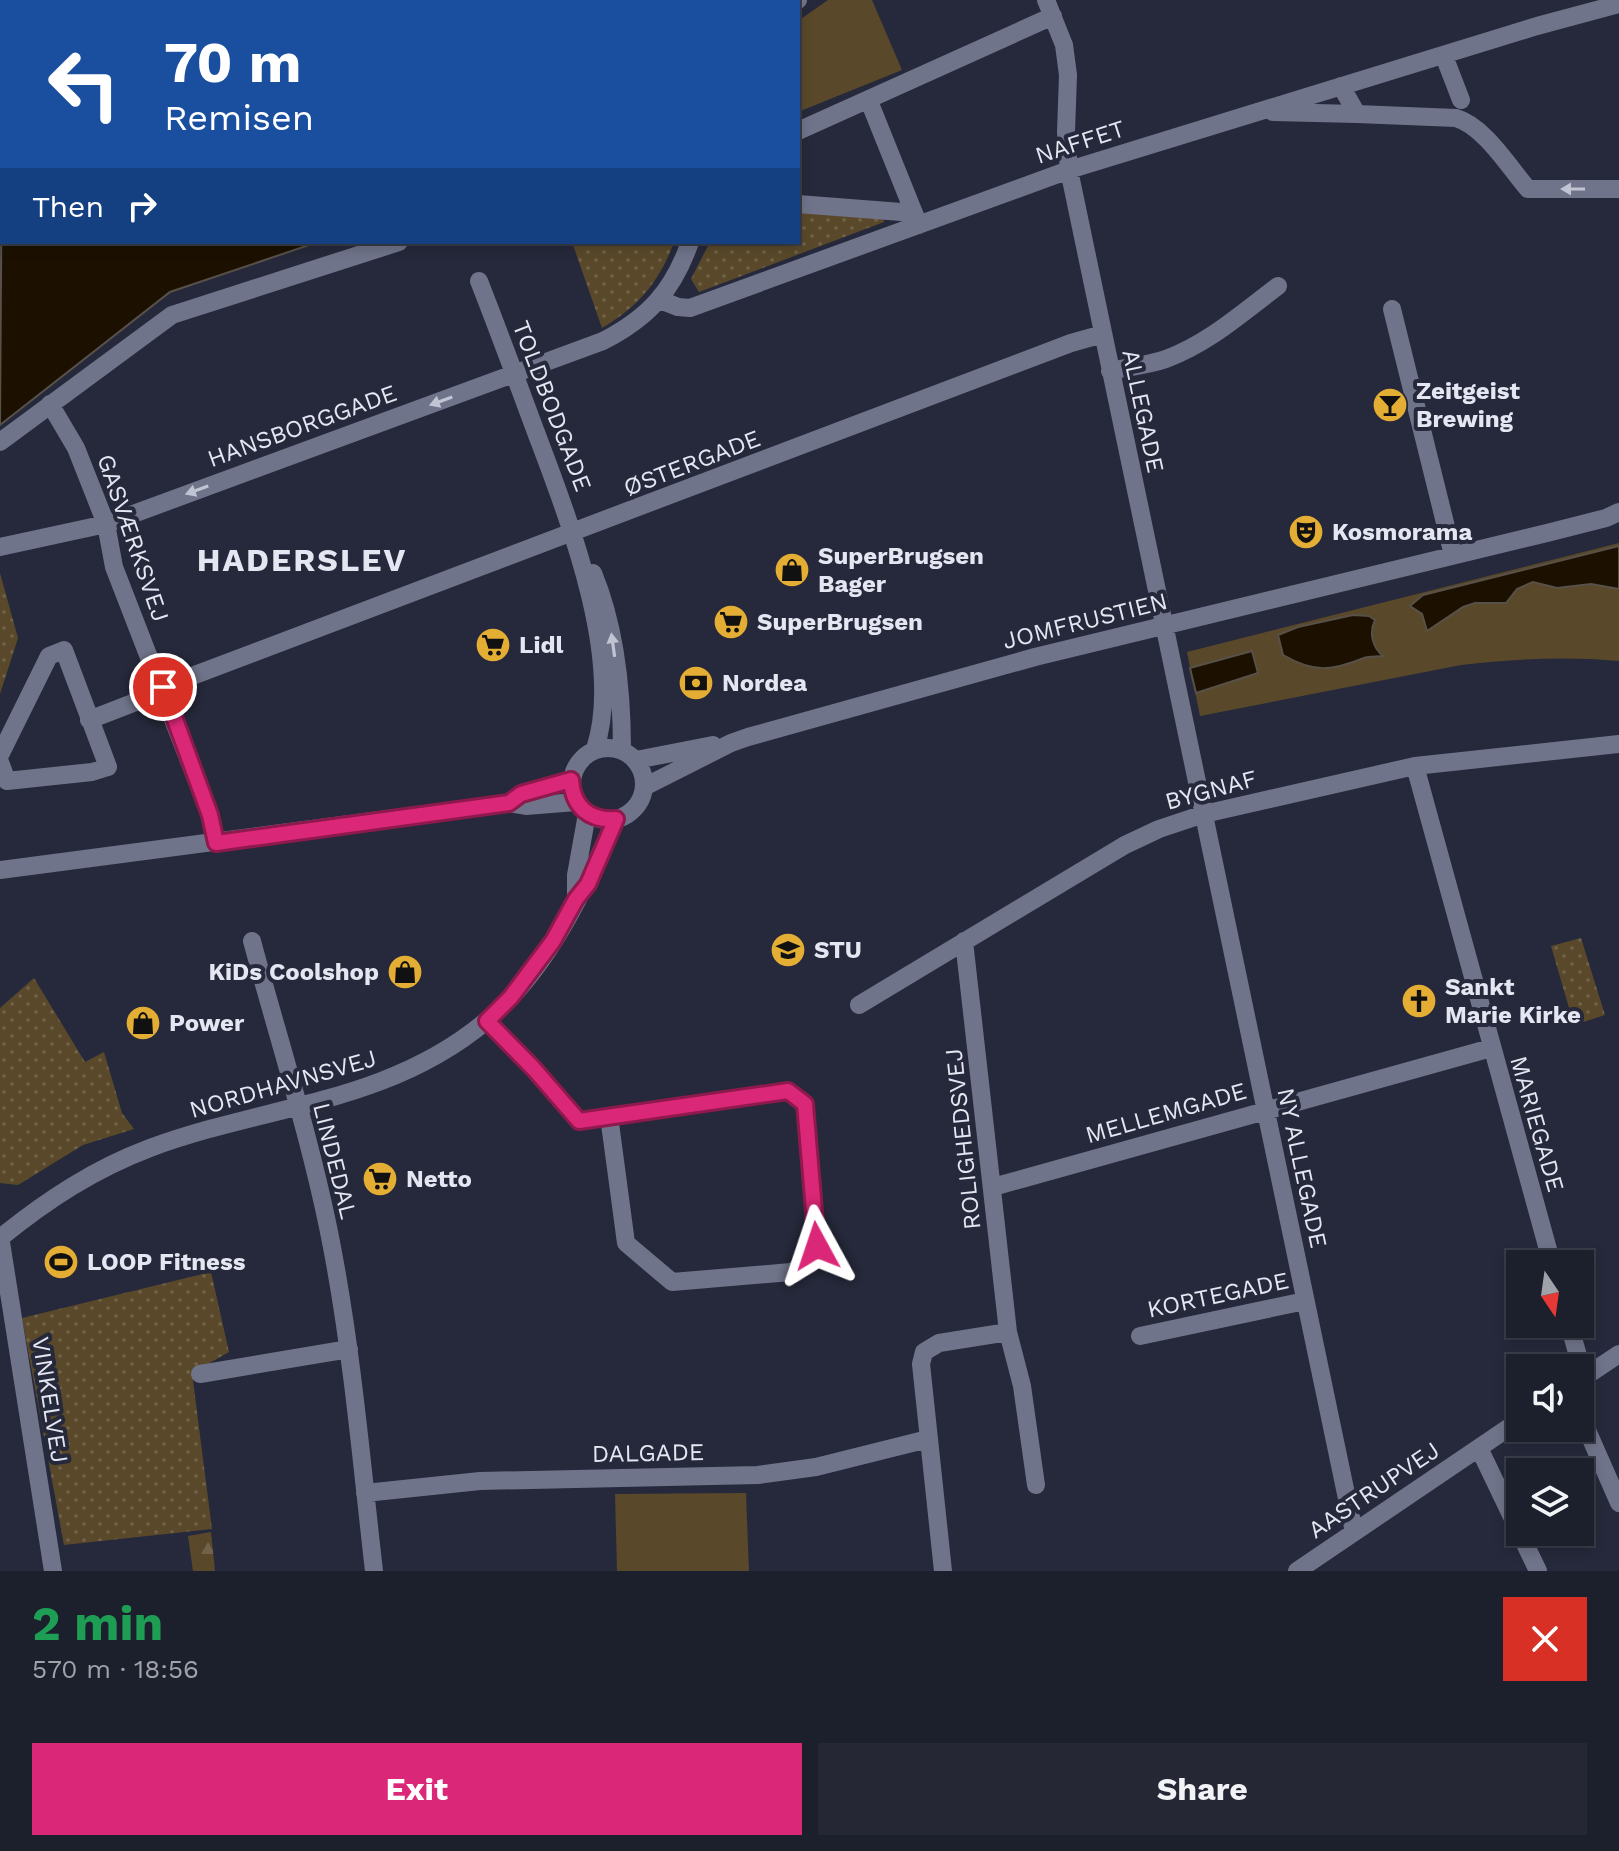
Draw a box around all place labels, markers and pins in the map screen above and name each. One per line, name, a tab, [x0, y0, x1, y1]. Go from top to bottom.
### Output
place label: Zeitgeist Brewing	[1416, 377, 1520, 433]
bar icon: Zeitgeist Brewing	[1371, 386, 1409, 424]
theatre icon: Kosmorama	[1287, 513, 1325, 551]
place label: Kosmorama	[1332, 518, 1472, 546]
place label: SuperBrugsen Bager	[818, 542, 984, 598]
shop icon: SuperBrugsen Bager	[773, 551, 811, 589]
supermarket icon: SuperBrugsen	[712, 603, 750, 641]
place label: SuperBrugsen	[757, 608, 923, 636]
supermarket icon: Lidl	[474, 626, 512, 664]
place label: Lidl	[519, 631, 563, 659]
pin	[129, 653, 197, 721]
bank icon: Nordea	[677, 664, 715, 702]
place label: Nordea	[722, 669, 807, 697]
school or university icon: STU	[769, 931, 807, 969]
place label: STU	[814, 936, 862, 964]
shop icon: KiDs Coolshop	[386, 953, 424, 991]
place label: KiDs Coolshop	[208, 958, 379, 986]
place label: Sankt Marie Kirke	[1445, 973, 1581, 1029]
church icon: Sankt Marie Kirke	[1400, 982, 1438, 1020]
shop icon: Power	[124, 1004, 162, 1042]
place label: Power	[169, 1009, 245, 1037]
supermarket icon: Netto	[361, 1160, 399, 1198]
place label: Netto	[406, 1165, 472, 1193]
sports icon: LOOP Fitness	[42, 1243, 80, 1281]
place label: LOOP Fitness	[87, 1248, 246, 1276]

